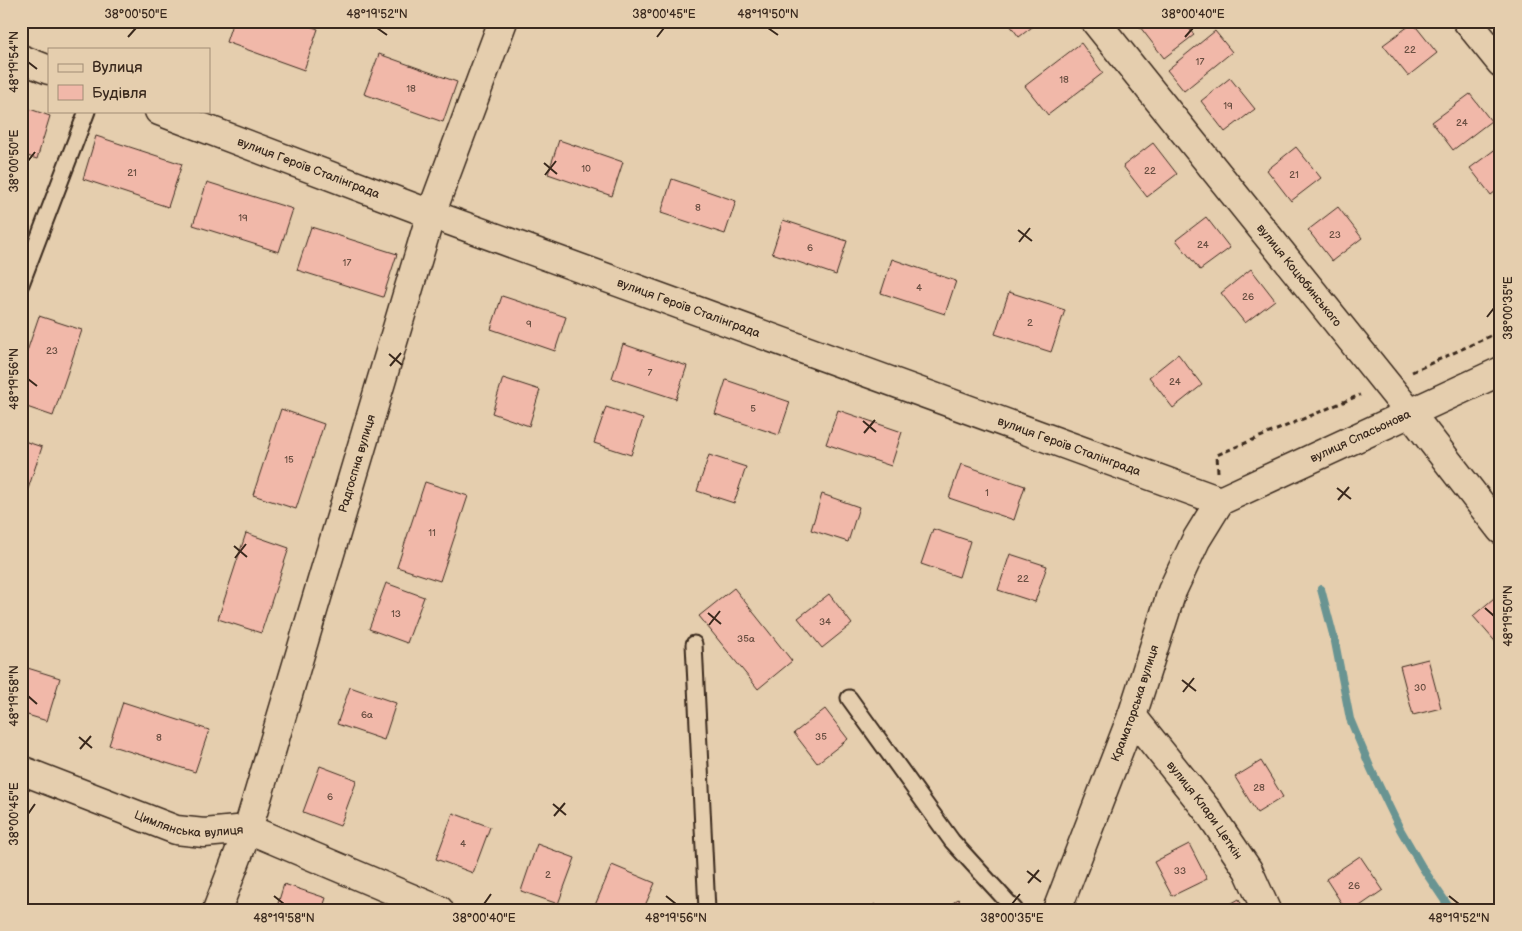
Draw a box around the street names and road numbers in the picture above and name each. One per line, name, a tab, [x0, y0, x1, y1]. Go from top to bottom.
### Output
street label: вулиця Героїв Сталінграда	[235, 134, 382, 202]
street label: вулиця Коцюбинського	[1253, 221, 1345, 330]
street label: вулиця Героїв Сталінграда	[615, 275, 762, 341]
street label: вулиця Спасьонова	[1308, 407, 1413, 466]
street label: Радгоспна вулиця	[336, 412, 379, 515]
street label: вулиця Героїв Сталінграда	[995, 414, 1143, 480]
street label: Краматорська вулиця	[1108, 643, 1162, 764]
street label: вулиця Клари Цеткін	[1163, 758, 1246, 862]
street label: Цимлянська вулиця	[132, 808, 244, 841]

